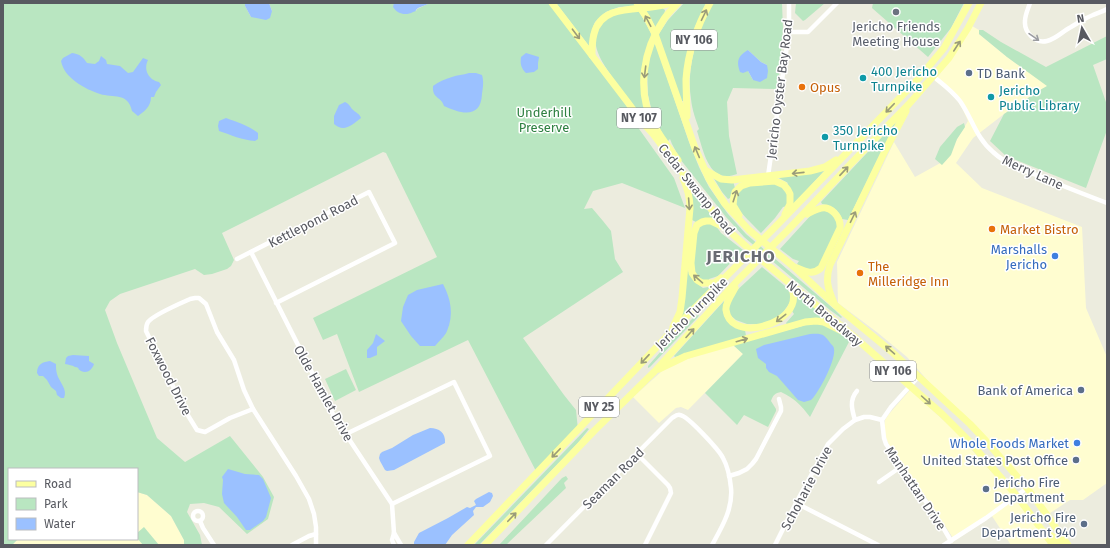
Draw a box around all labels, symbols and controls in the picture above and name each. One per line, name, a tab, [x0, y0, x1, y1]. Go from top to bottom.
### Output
marker: Jericho Friends Meeting House	[891, 7, 901, 17]
north arrow	[1062, 8, 1102, 48]
one-way arrow	[701, 9, 708, 21]
text: N	[1076, 12, 1085, 26]
one-way arrow	[644, 15, 651, 27]
street label: Jericho Oyster Bay Road	[763, 18, 796, 160]
place label: Jericho Friends Meeting House	[852, 19, 940, 49]
one-way arrow	[571, 29, 580, 40]
road number: NY 106	[671, 30, 717, 50]
one-way arrow	[1029, 33, 1040, 41]
one-way arrow	[953, 41, 961, 52]
place label: 400 Jericho Turnpike	[871, 64, 937, 94]
one-way arrow	[641, 65, 649, 78]
place label: TD Bank	[977, 66, 1025, 81]
marker: TD Bank	[964, 68, 974, 78]
marker: 400 Jericho Turnpike	[858, 73, 868, 83]
place label: Opus	[810, 80, 840, 95]
marker: Opus	[797, 82, 807, 92]
place label: Jericho Public Library	[999, 83, 1080, 113]
marker: Jericho Public Library	[986, 92, 996, 102]
one-way arrow	[885, 103, 894, 113]
park label: Underhill Preserve	[516, 105, 572, 135]
road number: NY 107	[617, 108, 661, 128]
place label: 350 Jericho Turnpike	[833, 123, 898, 153]
marker: 350 Jericho Turnpike	[820, 132, 830, 142]
street label: Cedar Swamp Road	[655, 141, 738, 238]
one-way arrow	[693, 146, 700, 158]
street label: Merry Lane	[1000, 152, 1066, 193]
one-way arrow	[839, 167, 848, 177]
one-way arrow	[792, 169, 805, 177]
one-way arrow	[732, 190, 739, 203]
street label: Kettlepond Road	[266, 192, 361, 251]
one-way arrow	[686, 197, 693, 210]
one-way arrow	[850, 211, 857, 223]
place label: Market Bistro	[1000, 222, 1079, 237]
marker: Market Bistro	[987, 224, 997, 234]
place label: Marshalls Jericho	[991, 242, 1047, 272]
district label: JERICHO	[705, 246, 776, 267]
marker: Marshalls Jericho	[1050, 251, 1060, 261]
place label: The Milleridge Inn	[868, 259, 949, 289]
marker: The Milleridge Inn	[855, 268, 865, 278]
street label: Jericho Turnpike	[652, 274, 731, 353]
one-way arrow	[693, 274, 703, 283]
street label: North Broadway	[784, 277, 866, 350]
one-way arrow	[776, 313, 787, 322]
one-way arrow	[685, 328, 694, 338]
street label: Foxwood Drive	[142, 335, 195, 418]
one-way arrow	[736, 336, 749, 343]
street label: Olde Hamlet Drive	[291, 343, 356, 444]
one-way arrow	[885, 345, 895, 355]
one-way arrow	[640, 354, 650, 364]
road number: NY 106	[870, 361, 916, 381]
place label: Bank of America	[977, 383, 1073, 398]
marker: Bank of America	[1076, 385, 1086, 395]
one-way arrow	[921, 395, 931, 404]
road number: NY 25	[579, 397, 619, 417]
place label: Whole Foods Market	[950, 436, 1069, 451]
marker: Whole Foods Market	[1072, 438, 1082, 448]
street label: Schoharie Drive	[778, 444, 835, 533]
street label: Manhattan Drive	[882, 444, 949, 533]
street label: Seaman Road	[580, 445, 647, 512]
one-way arrow	[551, 448, 561, 458]
place label: United States Post Office	[923, 453, 1068, 468]
marker: United States Post Office	[1071, 455, 1081, 465]
legend	[8, 468, 138, 540]
place label: Jericho Fire Department	[994, 475, 1065, 505]
text: Road	[44, 477, 72, 491]
marker: Jericho Fire Department	[981, 484, 991, 494]
text: Park	[44, 497, 68, 511]
place label: Jericho Fire Department 940	[981, 510, 1076, 540]
one-way arrow	[507, 512, 517, 522]
text: Water	[44, 517, 76, 531]
marker: Jericho Fire Department 940	[1079, 519, 1089, 529]

